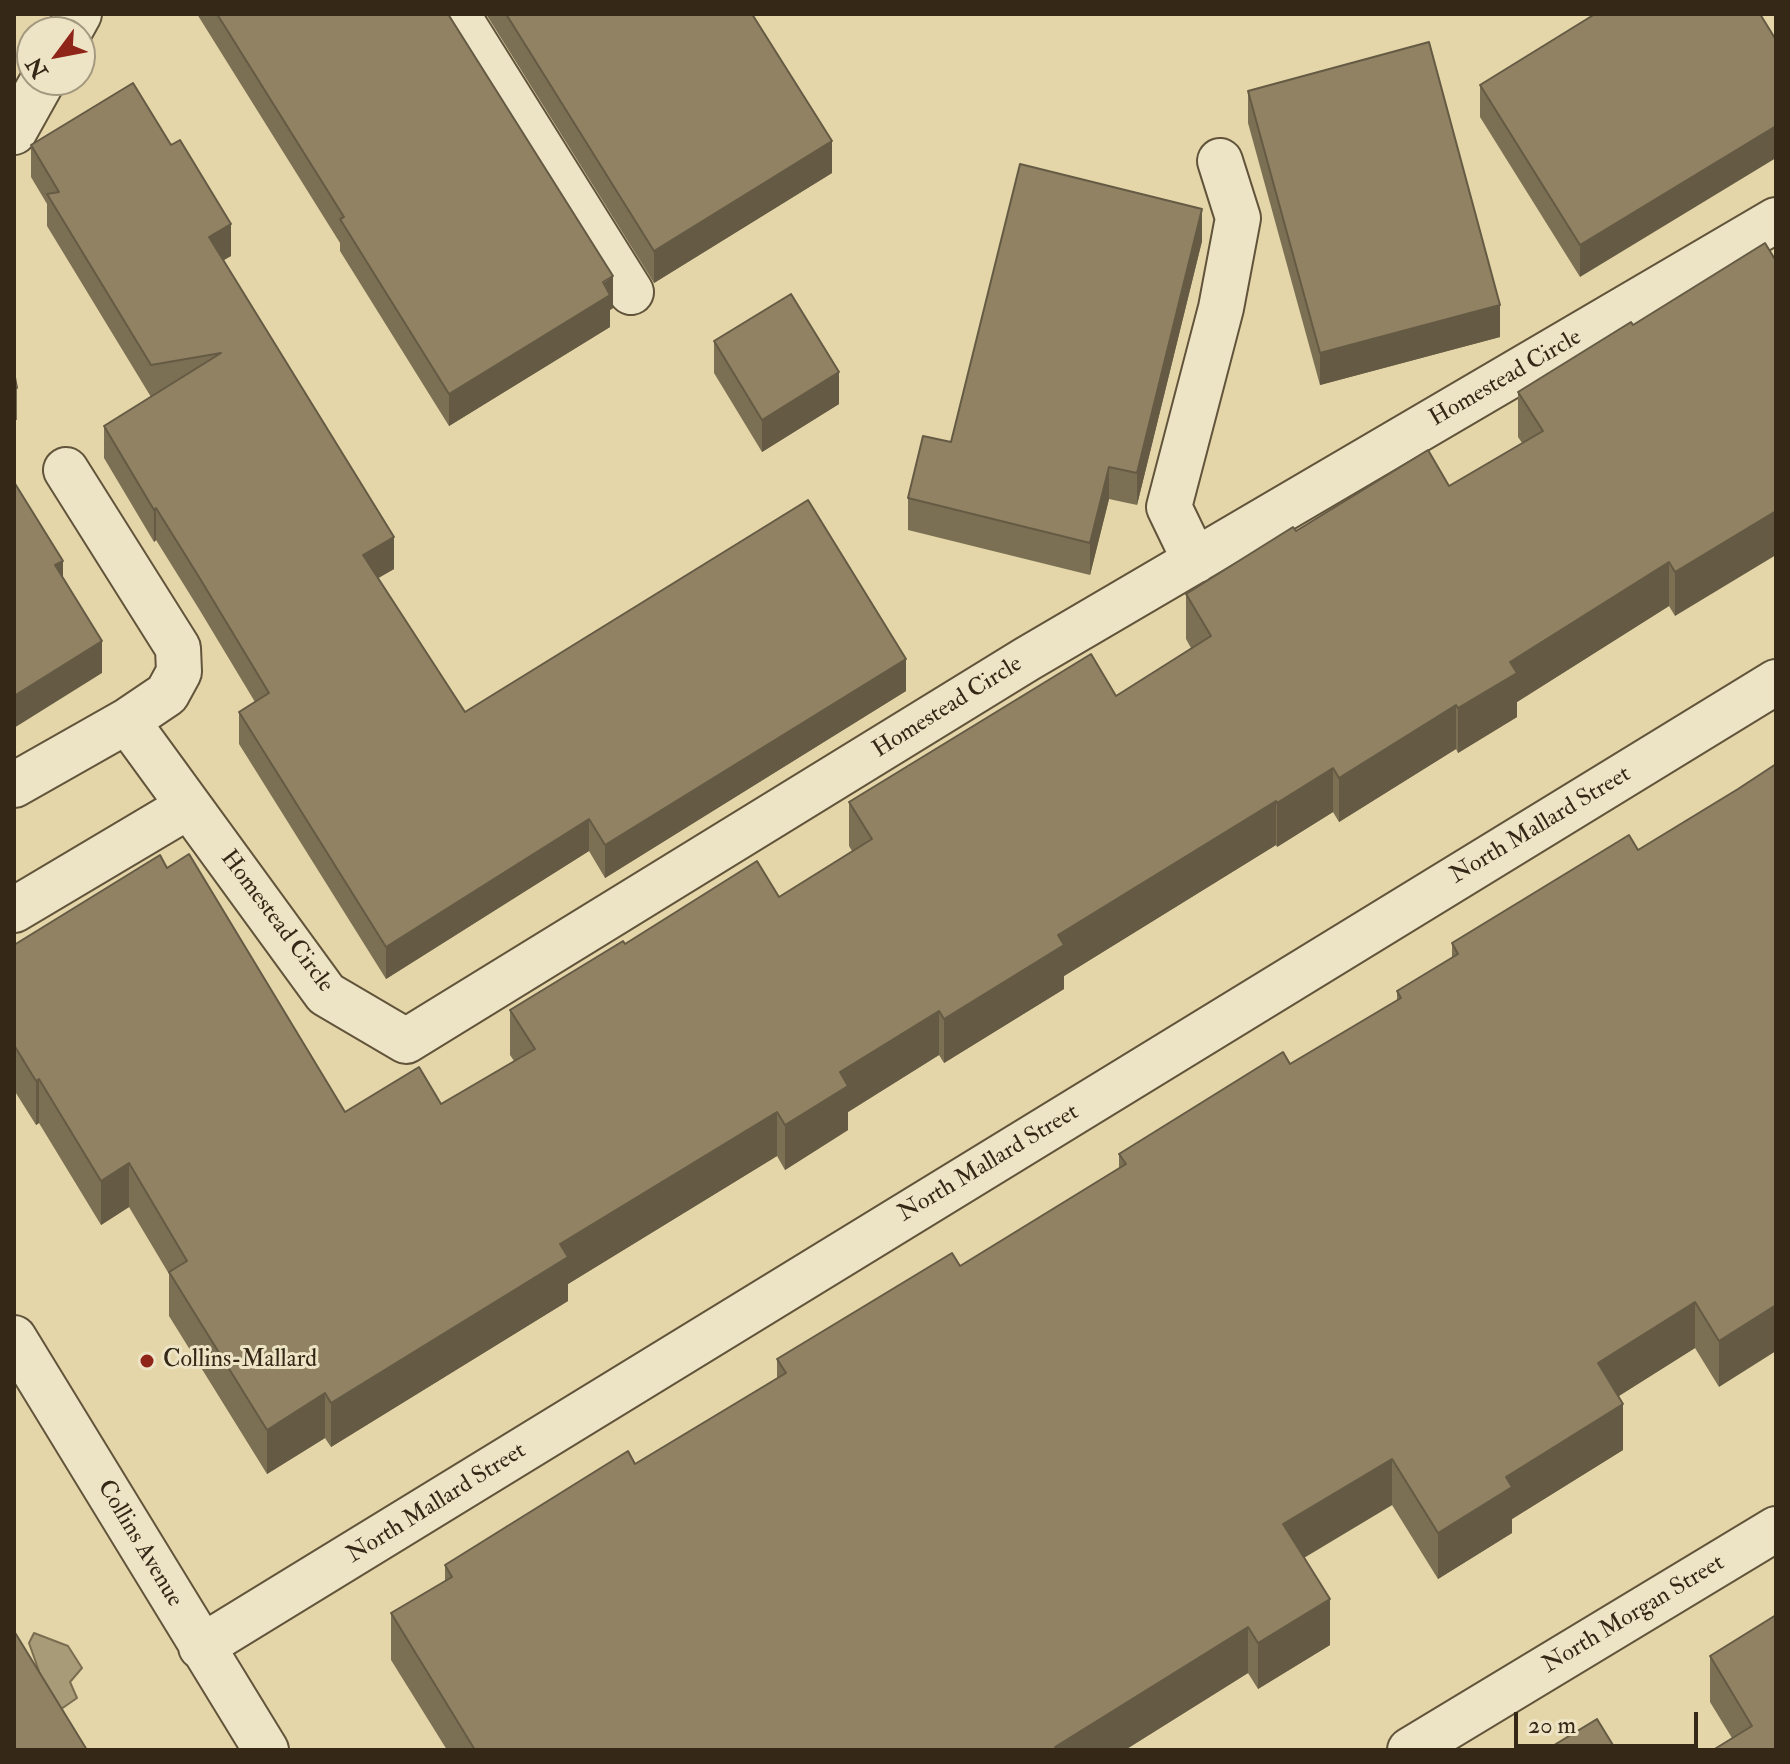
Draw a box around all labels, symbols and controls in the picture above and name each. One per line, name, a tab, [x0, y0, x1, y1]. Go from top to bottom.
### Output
north arrow	[16, 16, 96, 96]
text: N	[20, 52, 54, 83]
street label: Homestead Circle	[1425, 324, 1587, 434]
street label: Homestead Circle	[868, 651, 1028, 765]
street label: North Mallard Street	[1446, 761, 1636, 891]
street label: Homestead Circle	[213, 845, 339, 999]
street label: North Mallard Street	[894, 1099, 1084, 1229]
place label: Collins-Mallard	[163, 1347, 317, 1375]
marker: Collins-Mallard	[138, 1352, 156, 1370]
street label: North Mallard Street	[342, 1437, 532, 1571]
street label: Collins Avenue	[90, 1475, 188, 1613]
street label: North Morgan Street	[1538, 1549, 1730, 1681]
scale bar	[1518, 1696, 1702, 1746]
text: 20 m	[1528, 1710, 1576, 1741]

